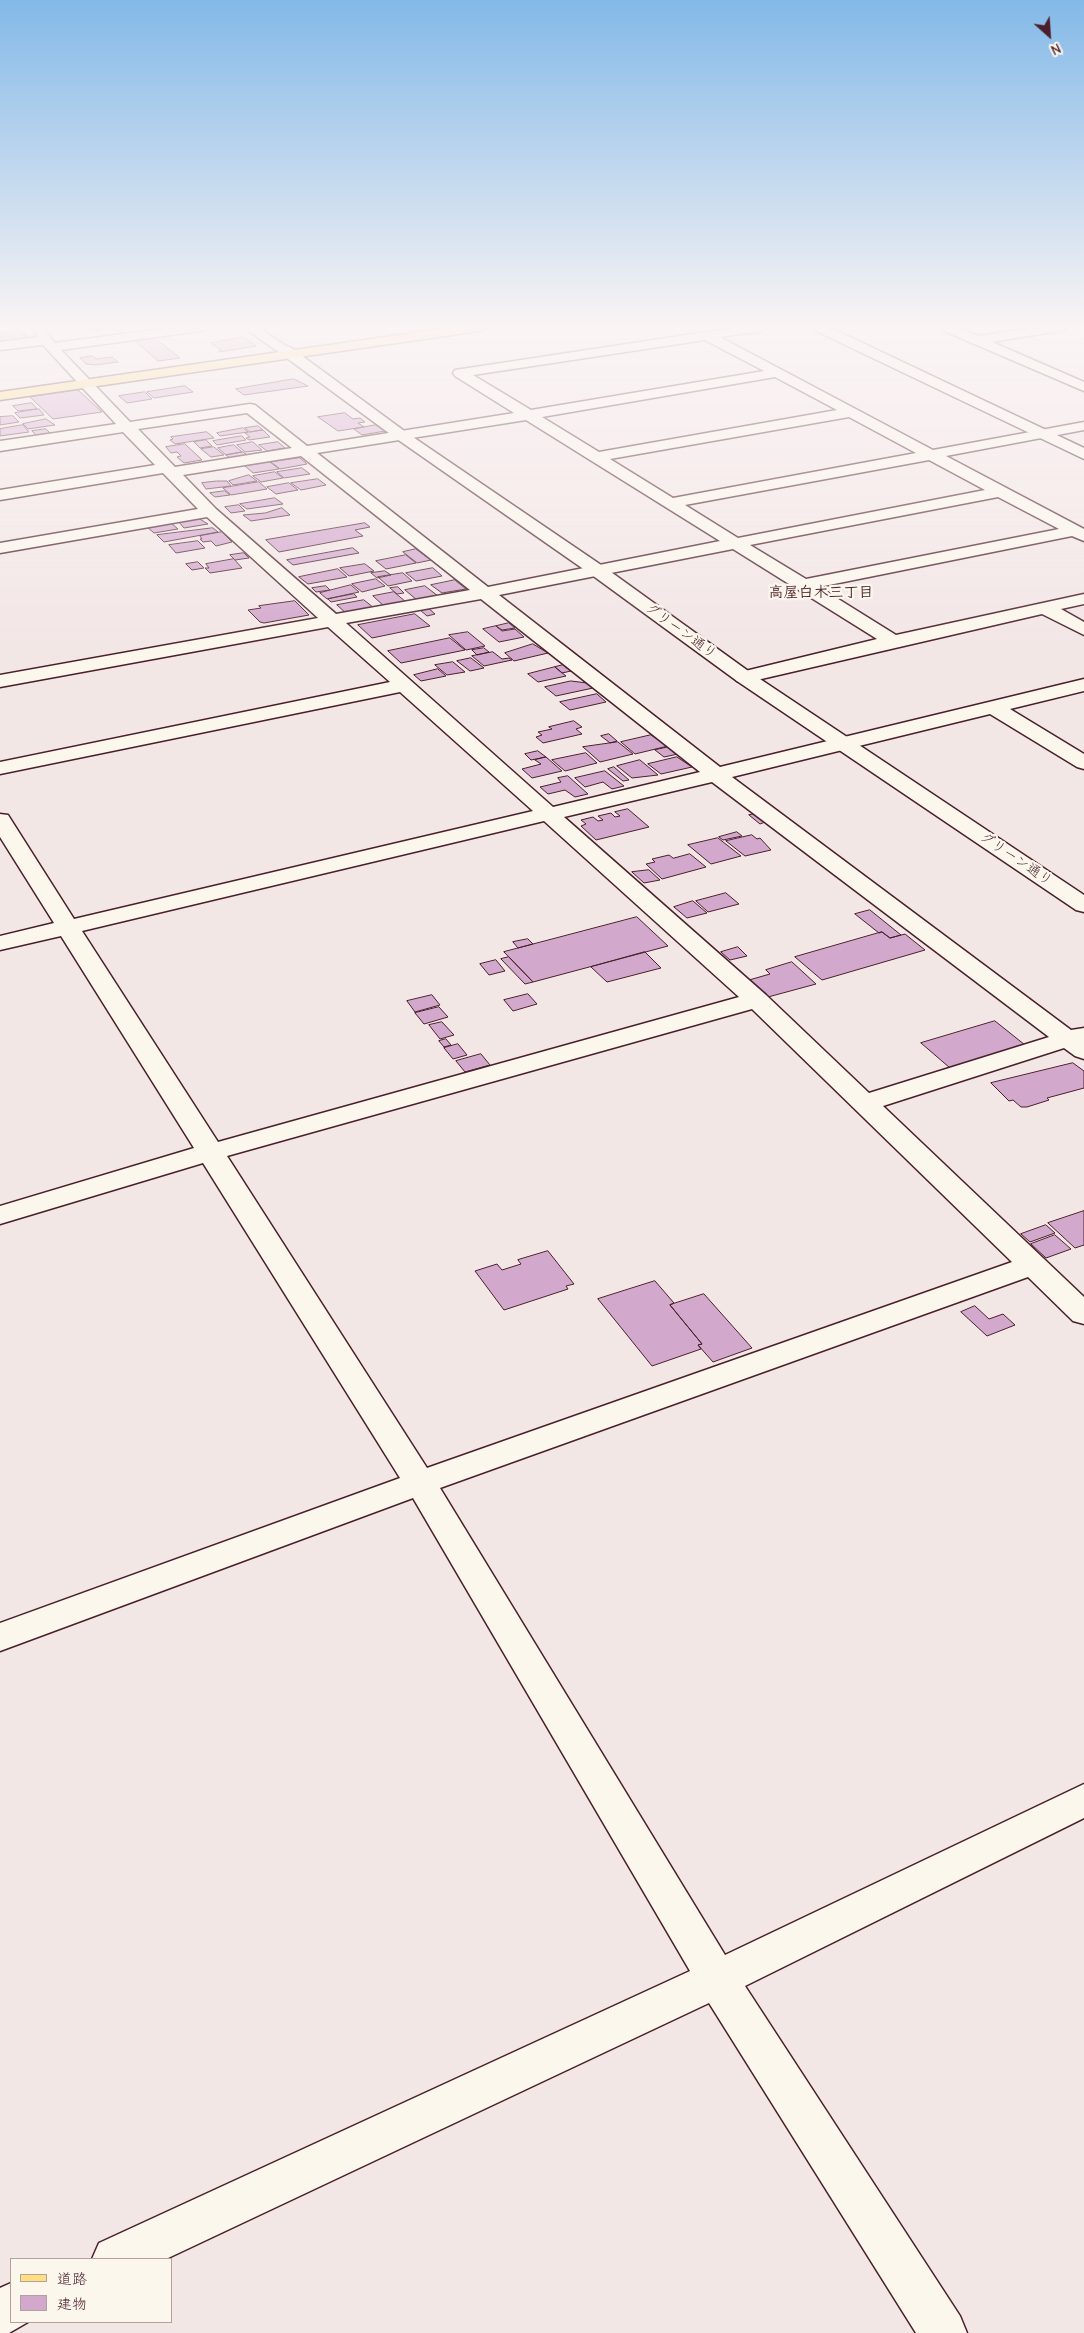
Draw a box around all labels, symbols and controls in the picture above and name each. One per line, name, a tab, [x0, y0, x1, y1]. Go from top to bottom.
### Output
north arrow	[1024, 10, 1074, 60]
text: N	[1048, 39, 1064, 59]
district label: 高屋白木三丁目	[769, 584, 873, 602]
street label: グリーン通り	[642, 600, 720, 662]
street label: グリーン通り	[976, 829, 1056, 889]
legend	[10, 2258, 172, 2323]
text: 道路	[57, 2270, 87, 2288]
text: 建物	[57, 2295, 87, 2313]

